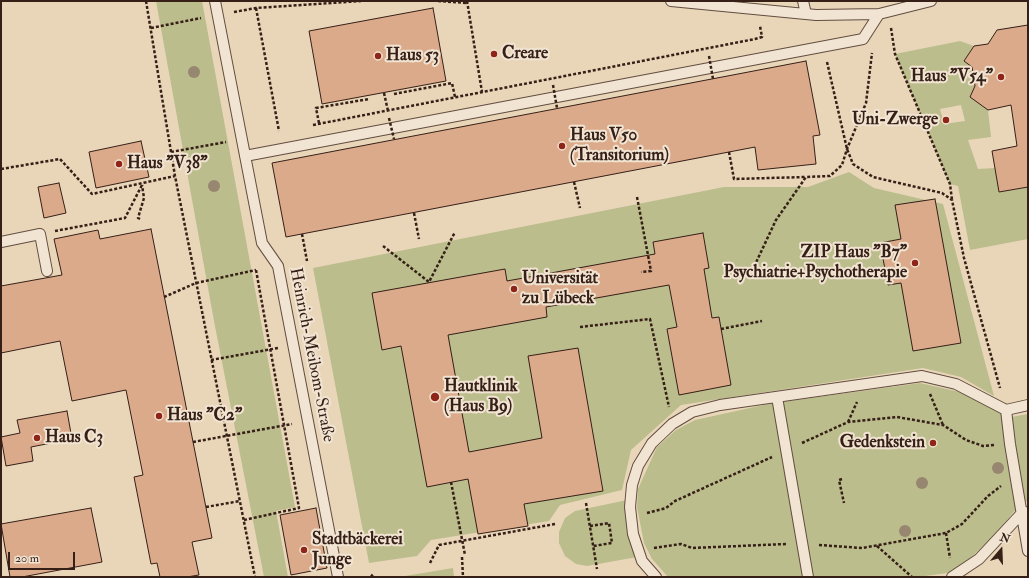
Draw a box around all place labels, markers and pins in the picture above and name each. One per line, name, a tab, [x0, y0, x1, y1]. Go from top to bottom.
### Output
place label: Creare	[502, 44, 548, 64]
place label: Haus 53	[386, 46, 439, 66]
marker: Creare	[489, 49, 499, 59]
marker: Haus 53	[373, 51, 383, 61]
place label: Haus "V54"	[911, 67, 993, 87]
marker: Haus "V54"	[996, 72, 1006, 82]
place label: Uni-Zwerge	[852, 110, 938, 130]
marker: Uni-Zwerge	[941, 115, 951, 125]
place label: Haus V50 (Transitorium)	[570, 126, 669, 166]
marker: Haus V50 (Transitorium)	[557, 141, 567, 151]
place label: Haus "V38"	[127, 154, 208, 174]
marker: Haus "V38"	[114, 159, 124, 169]
place label: ZIP Haus "B7" Psychiatrie+Psychotherapie	[724, 243, 907, 283]
marker: ZIP Haus "B7" Psychiatrie+Psychotherapie	[910, 258, 920, 268]
place label: Universität zu Lübeck	[522, 269, 598, 309]
marker: Universität zu Lübeck	[509, 284, 519, 294]
place label: Hautklinik (Haus B9)	[444, 377, 518, 417]
marker: Hautklinik (Haus B9)	[429, 391, 441, 403]
place label: Haus "C2"	[167, 406, 242, 426]
marker: Haus "C2"	[154, 411, 164, 421]
place label: Haus C3	[45, 428, 103, 448]
marker: Haus C3	[32, 433, 42, 443]
place label: Gedenkstein	[840, 433, 925, 453]
marker: Gedenkstein	[928, 438, 938, 448]
place label: Stadtbäckerei Junge	[312, 530, 403, 570]
marker: Stadtbäckerei Junge	[299, 545, 309, 555]

